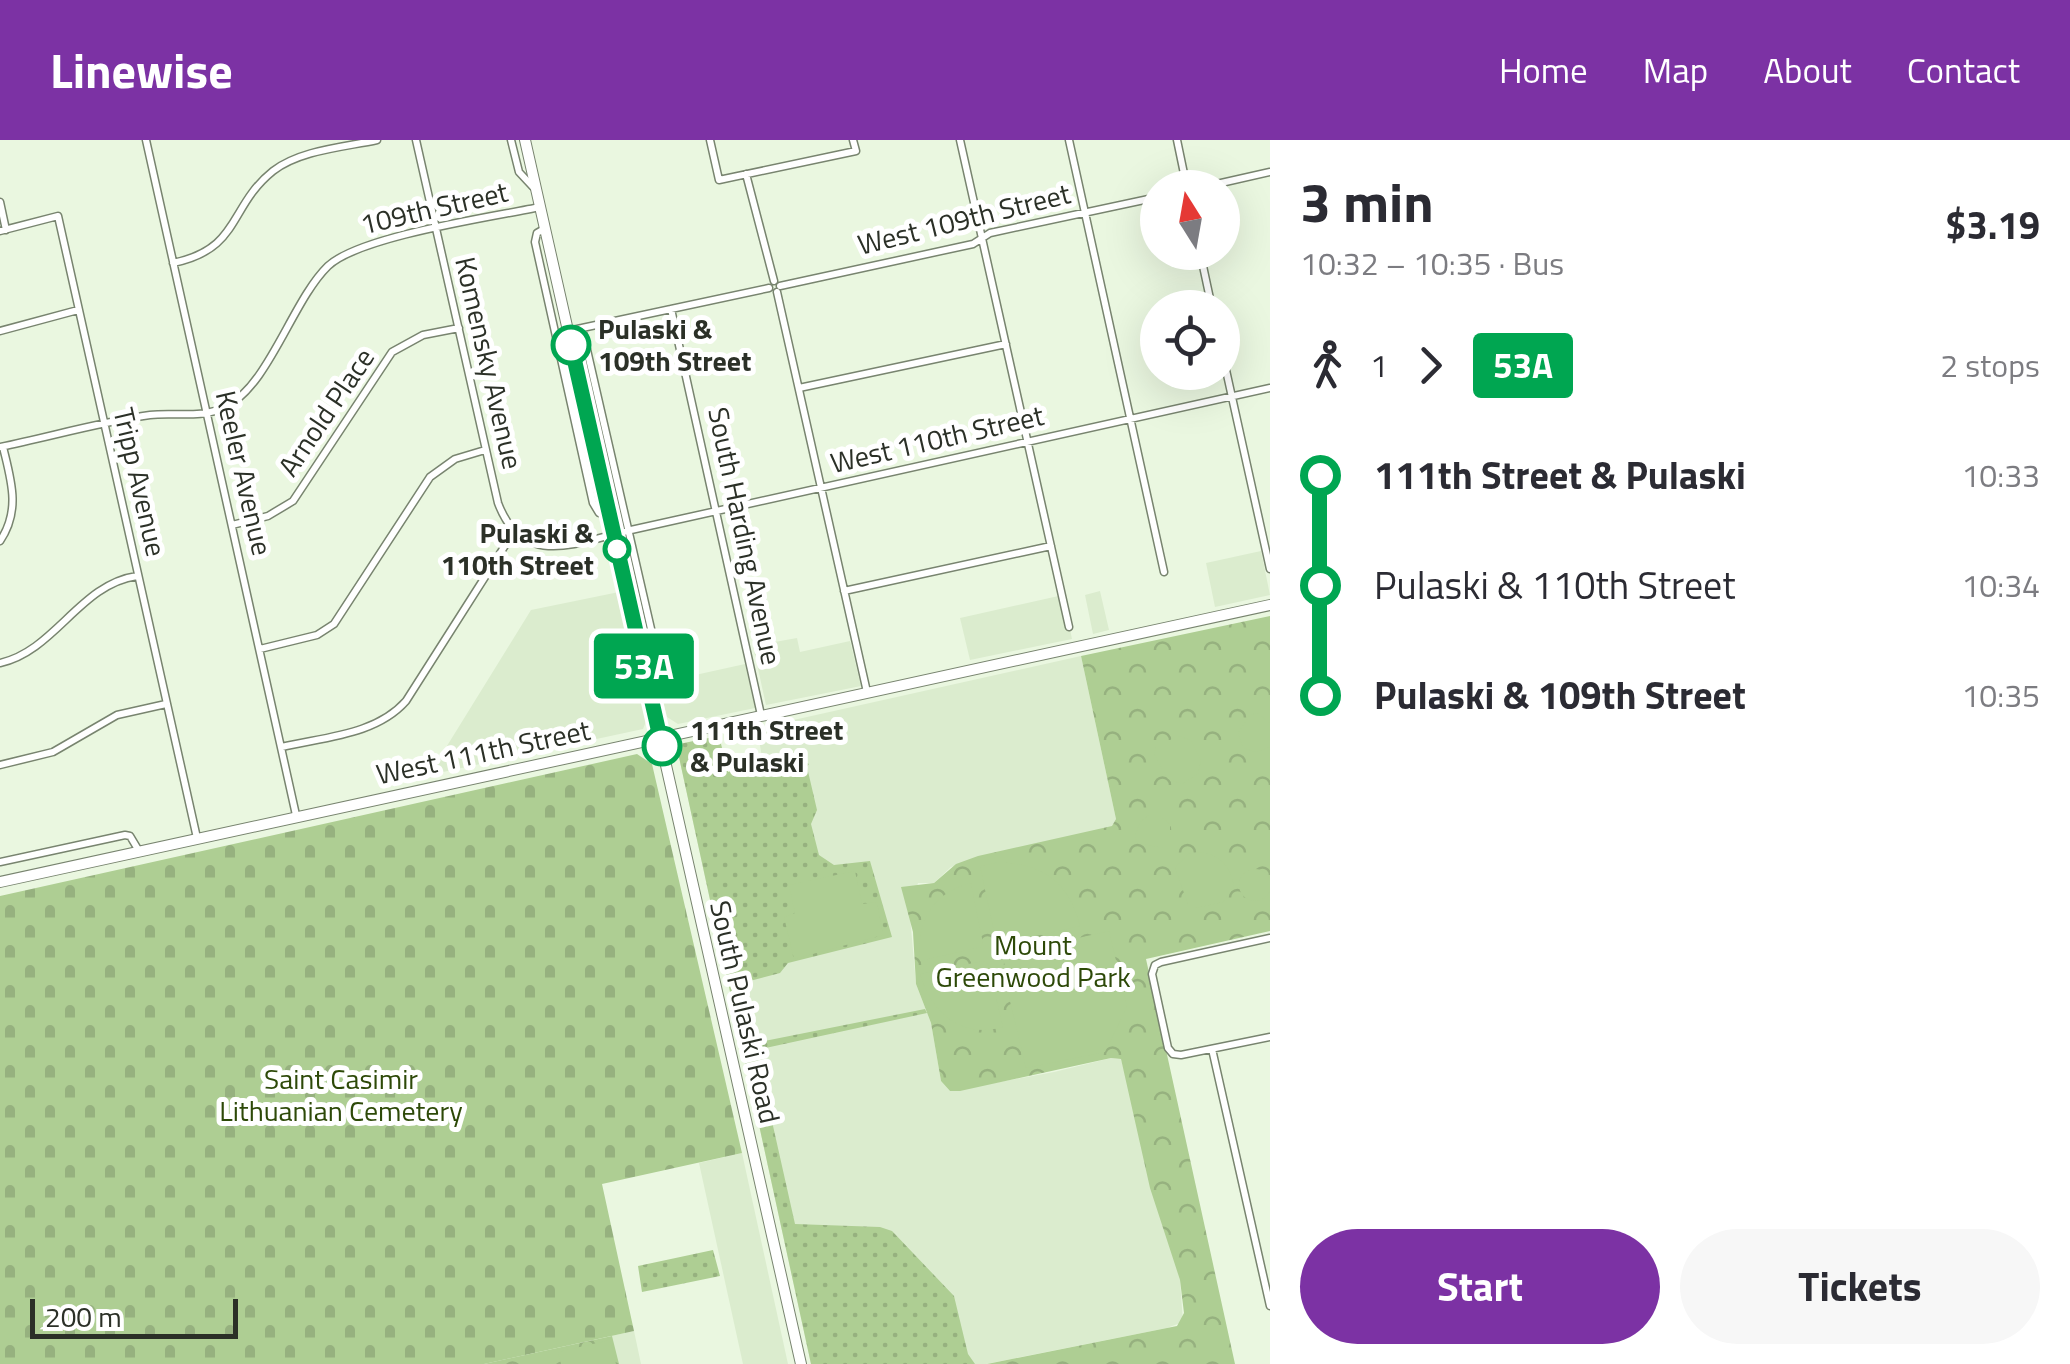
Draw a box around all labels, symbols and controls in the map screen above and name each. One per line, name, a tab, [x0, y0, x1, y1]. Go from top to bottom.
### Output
text: Linewise	[50, 34, 233, 107]
text: Home	[1499, 43, 1588, 97]
text: Map	[1643, 43, 1708, 97]
text: About	[1763, 43, 1852, 97]
text: Contact	[1907, 43, 2020, 97]
text: 3 min	[1300, 160, 1434, 243]
street label: 109th Street	[356, 170, 512, 245]
north arrow	[1140, 170, 1240, 270]
map controls	[1140, 170, 1240, 390]
street label: West 109th Street	[853, 171, 1075, 266]
text: $3.19	[1945, 196, 2040, 254]
text: 10:32 – 10:35 · Bus	[1300, 239, 1564, 287]
street label: Komensky Avenue	[444, 253, 535, 473]
button: locate	[1140, 290, 1240, 390]
place label: Pulaski & 109th Street	[598, 307, 751, 382]
marker: Pulaski & 109th Street	[552, 326, 590, 364]
icon: walk	[1300, 338, 1355, 393]
icon: forward	[1403, 338, 1458, 393]
text: 53A	[1493, 338, 1553, 392]
street label: Arnold Place	[267, 339, 384, 485]
text: 1	[1370, 341, 1388, 389]
text: 2 stops	[1940, 341, 2040, 389]
street label: Keeler Avenue	[205, 386, 284, 559]
street label: West 110th Street	[826, 393, 1048, 484]
street label: Tripp Avenue	[103, 403, 178, 560]
street label: South Harding Avenue	[697, 403, 794, 669]
text: 111th Street & Pulaski	[1374, 446, 1746, 504]
text: 10:33	[1961, 451, 2040, 499]
place label: Pulaski & 110th Street	[441, 511, 594, 586]
marker: Pulaski & 110th Street	[604, 536, 630, 562]
text: Pulaski & 110th Street	[1374, 556, 1736, 614]
text: 10:34	[1961, 561, 2040, 609]
line badge: 53A	[586, 634, 702, 698]
text: 53A	[614, 639, 674, 693]
text: Pulaski & 109th Street	[1374, 666, 1746, 724]
text: 10:35	[1961, 671, 2040, 719]
street label: West 111th Street	[372, 708, 594, 795]
place label: 111th Street & Pulaski	[690, 708, 843, 783]
marker: 111th Street & Pulaski	[643, 727, 681, 765]
street label: South Pulaski Road	[699, 896, 792, 1127]
park label: Mount Greenwood Park	[935, 923, 1131, 998]
park label: Saint Casimir Lithuanian Cemetery	[219, 1057, 463, 1132]
button: Start	[1300, 1229, 1660, 1344]
button: Tickets	[1680, 1229, 2040, 1344]
scale bar	[30, 1294, 238, 1338]
text: 200 m	[45, 1295, 122, 1338]

